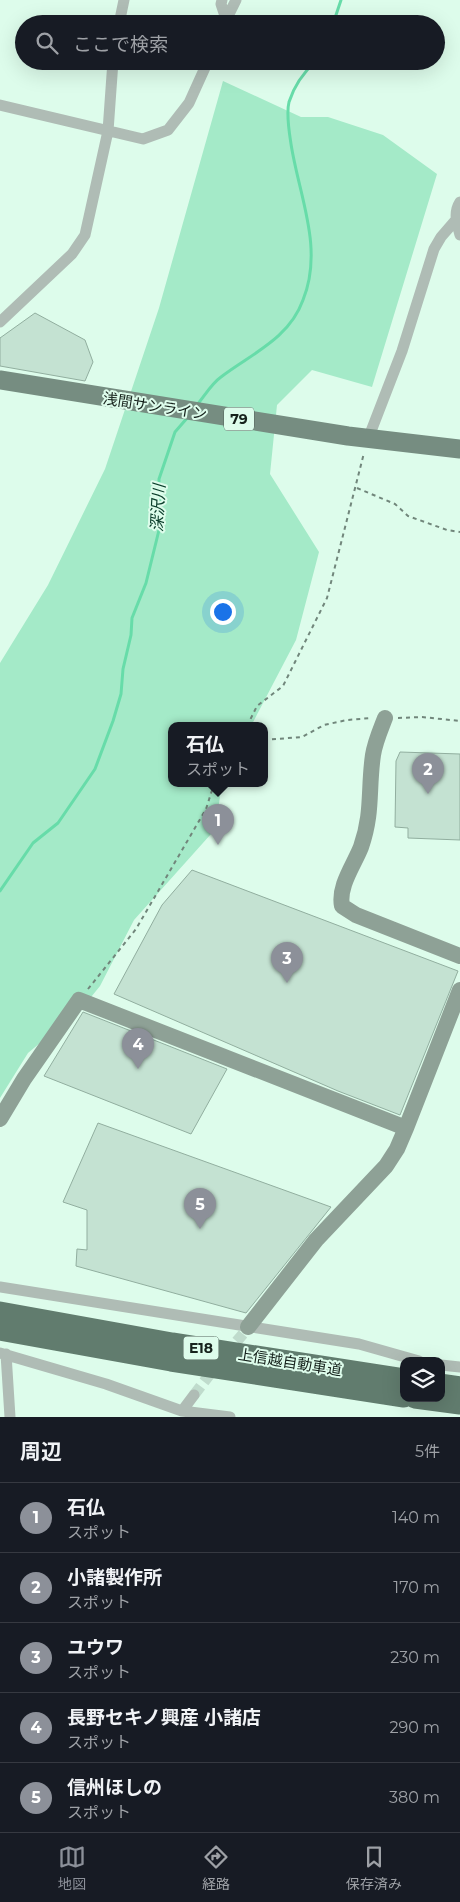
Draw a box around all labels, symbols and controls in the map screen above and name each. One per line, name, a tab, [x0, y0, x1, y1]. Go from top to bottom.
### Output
search box	[15, 15, 445, 70]
icon: search	[33, 29, 61, 57]
text: ここで検索	[73, 33, 168, 56]
street label: 浅間サンライン	[102, 388, 208, 424]
road number: 79	[224, 408, 254, 430]
water label: 深沢川	[147, 482, 169, 532]
your location	[210, 599, 236, 625]
popup	[168, 722, 268, 787]
text: 石仏	[186, 733, 224, 756]
pin: 2	[412, 753, 444, 794]
text: スポット	[186, 760, 250, 779]
pin: 1	[202, 804, 234, 845]
pin: 3	[271, 942, 303, 983]
pin: 4	[122, 1028, 154, 1069]
pin: 5	[184, 1188, 216, 1229]
road number: E18	[184, 1336, 218, 1360]
street label: 上信越自動車道	[237, 1344, 343, 1380]
map controls	[400, 1357, 445, 1402]
button: layers	[400, 1357, 445, 1402]
text: 周辺	[20, 1439, 62, 1464]
text: 5件	[415, 1442, 440, 1461]
text: 石仏	[67, 1496, 105, 1519]
text: 1	[33, 1508, 39, 1527]
text: 140 m	[392, 1508, 440, 1527]
text: スポット	[67, 1523, 131, 1542]
text: 小諸製作所	[67, 1566, 162, 1589]
text: 2	[31, 1578, 41, 1597]
text: 170 m	[393, 1578, 440, 1597]
text: スポット	[67, 1593, 131, 1612]
text: ユウワ	[67, 1636, 124, 1659]
text: 3	[31, 1648, 41, 1667]
text: 230 m	[390, 1648, 440, 1667]
text: スポット	[67, 1663, 131, 1682]
text: 長野セキノ興産 小諸店	[67, 1706, 261, 1729]
text: 4	[30, 1718, 42, 1737]
text: 290 m	[389, 1718, 440, 1737]
text: スポット	[67, 1733, 131, 1752]
text: 信州ほしの	[67, 1776, 162, 1799]
text: 5	[31, 1788, 41, 1807]
text: 380 m	[389, 1788, 440, 1807]
text: スポット	[67, 1803, 131, 1822]
tab: 地図	[58, 1843, 86, 1893]
tab: 経路	[202, 1843, 230, 1893]
tab: 保存済み	[346, 1843, 402, 1893]

